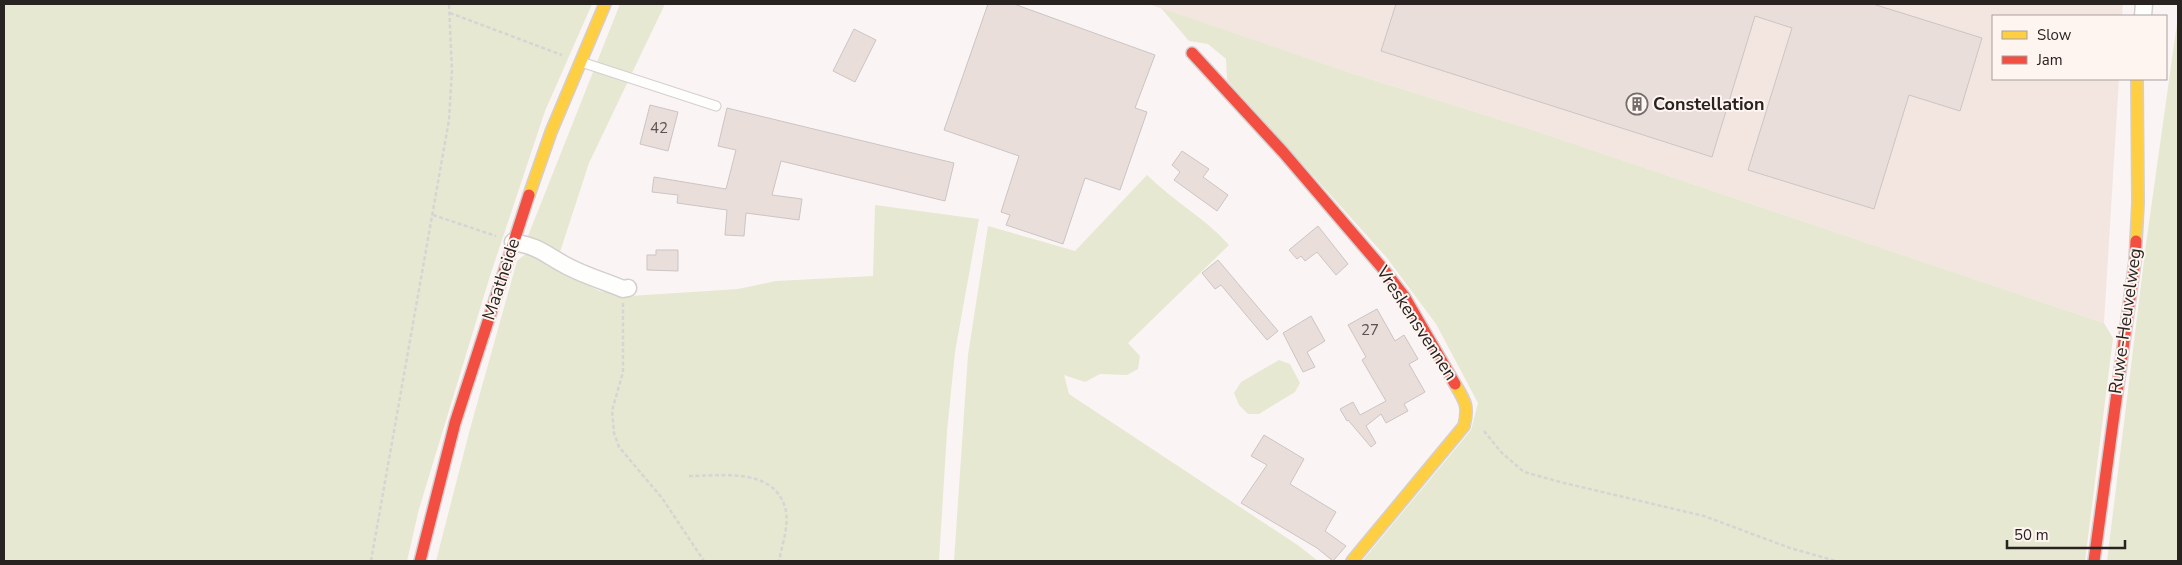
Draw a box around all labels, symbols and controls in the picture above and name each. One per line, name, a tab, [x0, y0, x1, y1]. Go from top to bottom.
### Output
legend	[1992, 15, 2167, 80]
text: Slow	[2037, 25, 2072, 45]
text: Jam	[2036, 50, 2063, 70]
building icon: Constellation	[1625, 92, 1649, 116]
place label: Constellation	[1653, 92, 1765, 116]
house number: 42	[650, 118, 668, 138]
street label: Maatheide	[476, 235, 526, 323]
street label: Ruwe-Heuvelweg	[2103, 247, 2147, 395]
street label: Vreskensvennen	[1370, 260, 1463, 385]
house number: 27	[1361, 320, 1379, 340]
scale bar	[2007, 518, 2124, 550]
text: 50 m	[2014, 525, 2049, 545]

